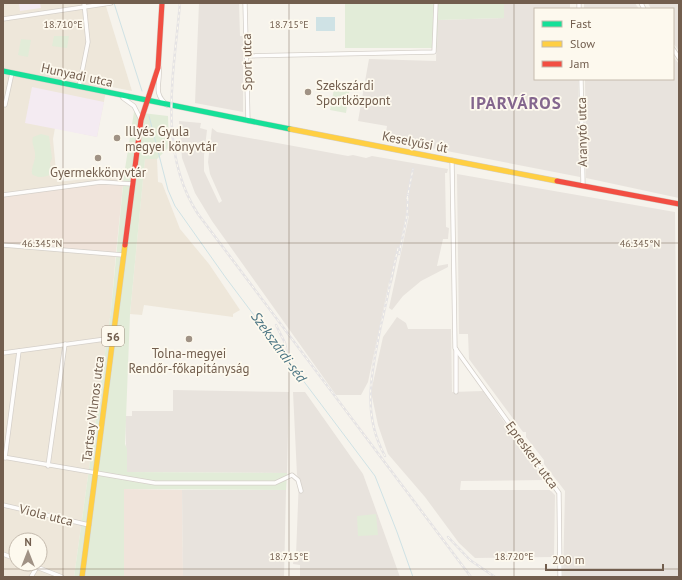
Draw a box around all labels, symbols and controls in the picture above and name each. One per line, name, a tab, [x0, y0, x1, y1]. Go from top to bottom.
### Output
legend	[534, 8, 674, 80]
text: Fast	[570, 16, 591, 31]
text: 18.710°E	[44, 18, 83, 31]
text: 18.715°E	[270, 18, 309, 31]
street label: Sport utca	[238, 33, 256, 91]
text: Slow	[570, 36, 595, 51]
text: Jam	[569, 56, 589, 71]
street label: Hunyadi utca	[40, 59, 114, 91]
place label: Szekszárdi Sportközpont	[316, 77, 391, 109]
marker: Szekszárdi Sportközpont	[303, 87, 313, 97]
district label: IPARVÁROS	[470, 92, 562, 114]
street label: Aranytó utca	[573, 97, 591, 167]
place label: Illyés Gyula megyei könyvtár	[125, 123, 217, 155]
street label: Keselyűsi út	[381, 127, 450, 157]
marker: Illyés Gyula megyei könyvtár	[112, 133, 122, 143]
marker: Gyermekkönyvtár	[93, 153, 103, 163]
place label: Gyermekkönyvtár	[50, 164, 147, 181]
text: 46.345°N	[22, 237, 62, 250]
text: 46.345°N	[620, 237, 660, 250]
water label: Szekszárdi-séd	[247, 308, 311, 387]
road number: 56	[102, 326, 124, 346]
marker: Tolna-megyei Rendőr-főkapitányság	[184, 334, 194, 344]
place label: Tolna-megyei Rendőr-főkapitányság	[129, 345, 249, 377]
street label: Tartsay Vilmos utca	[78, 355, 108, 463]
street label: Epreskert utca	[502, 418, 562, 492]
street label: Viola utca	[16, 500, 75, 530]
north arrow	[8, 532, 48, 572]
text: N	[24, 535, 32, 549]
scale bar	[546, 546, 663, 572]
text: 18.715°E	[270, 550, 309, 563]
text: 18.720°E	[495, 550, 534, 563]
text: 200 m	[552, 552, 585, 567]

